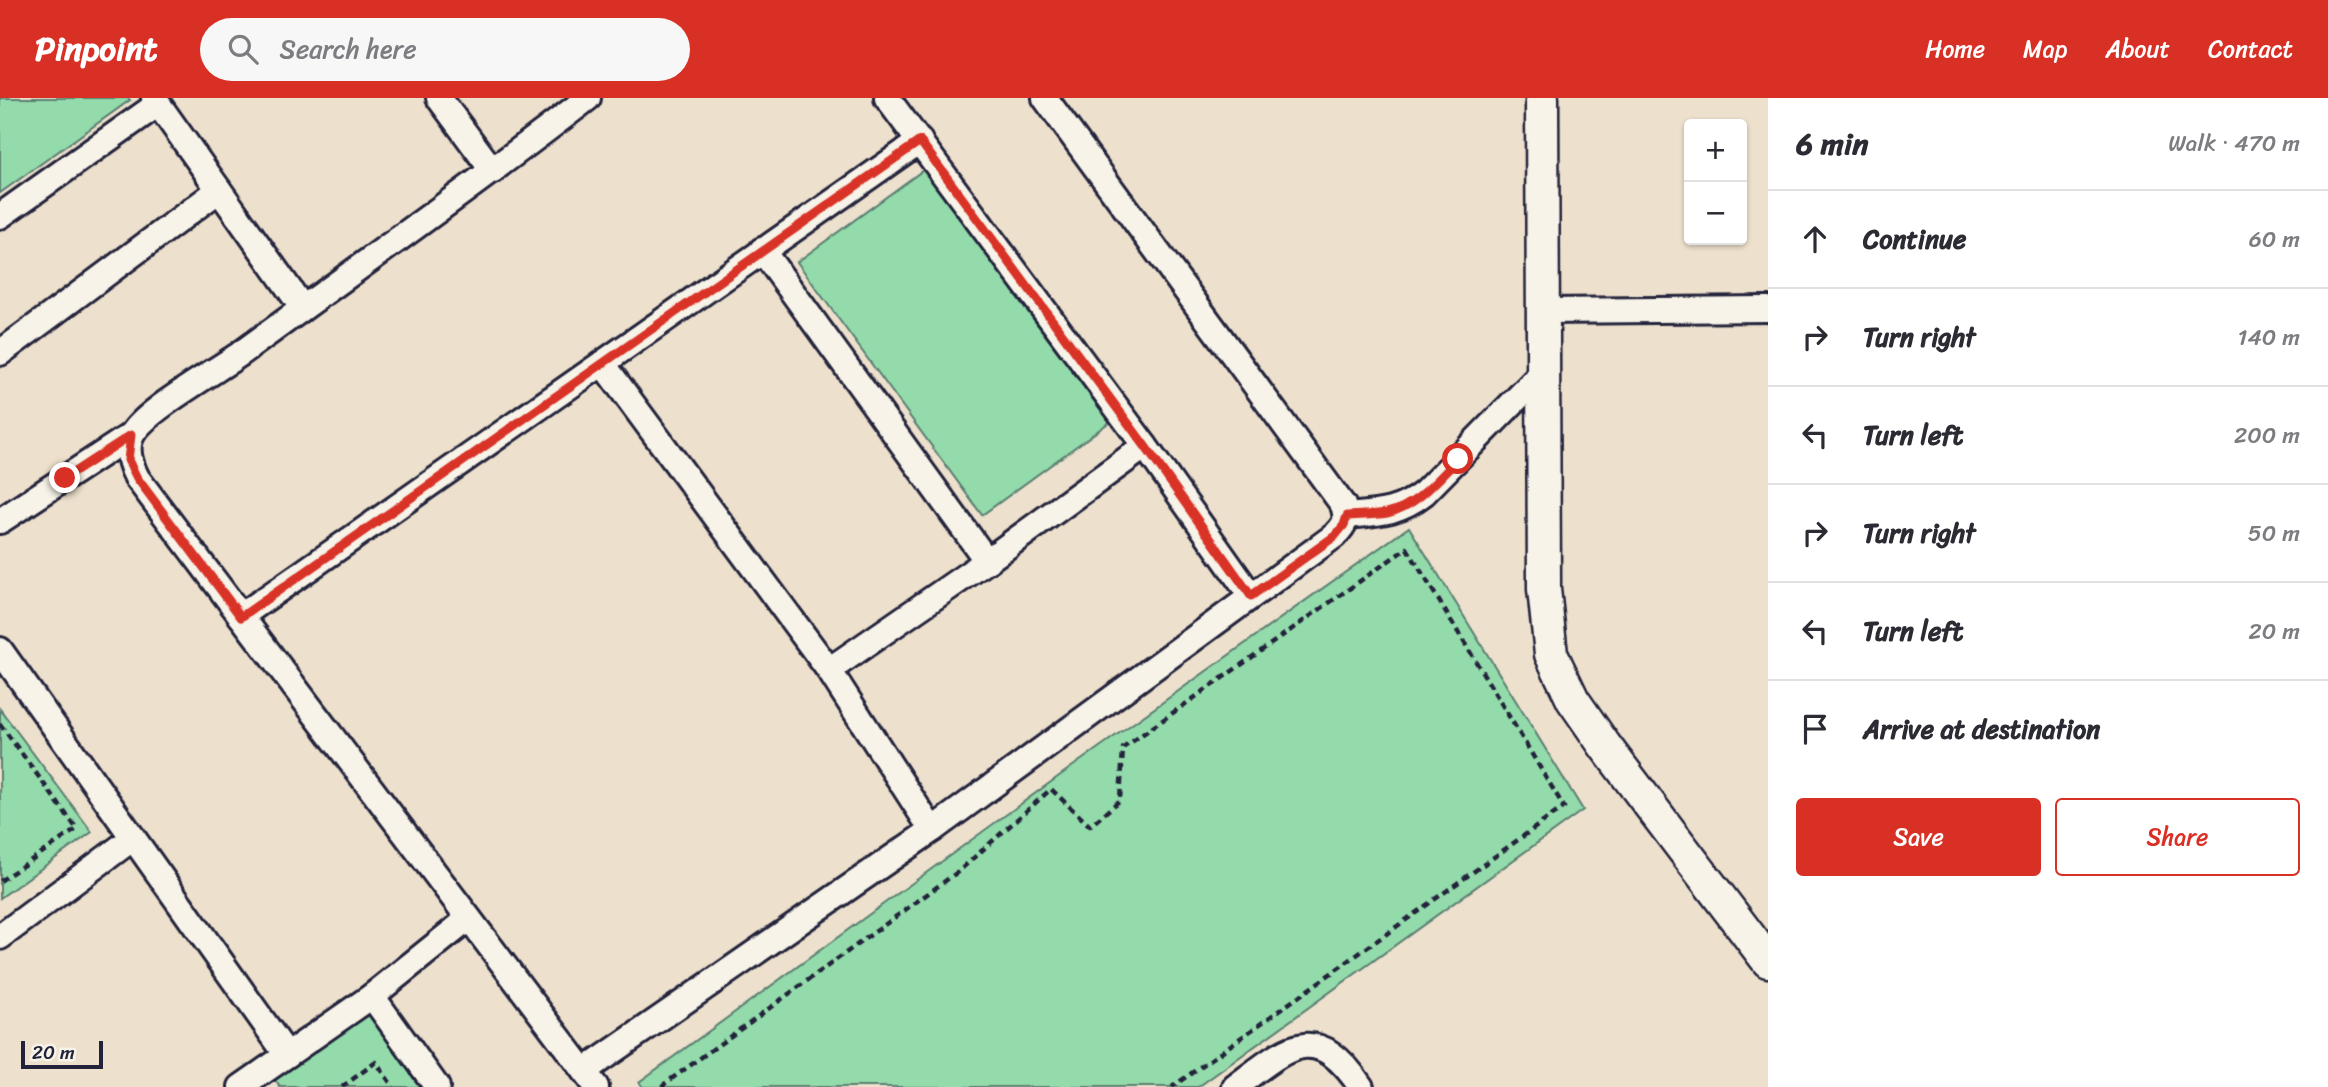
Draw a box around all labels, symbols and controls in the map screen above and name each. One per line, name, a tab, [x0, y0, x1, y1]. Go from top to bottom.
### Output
search box	[200, 18, 690, 81]
text: Pinpoint	[35, 20, 158, 78]
text: Search here	[280, 26, 417, 72]
text: Home	[1925, 28, 1985, 70]
text: Map	[2023, 28, 2067, 70]
text: About	[2105, 28, 2170, 70]
text: Contact	[2208, 28, 2293, 70]
icon: search	[224, 30, 262, 68]
text: 6 min	[1796, 117, 1868, 171]
map controls	[1684, 119, 1747, 245]
button: +	[1684, 119, 1747, 182]
text: Walk · 470 m	[2168, 123, 2300, 164]
button: −	[1684, 182, 1747, 245]
text: Continue	[1863, 216, 1966, 262]
text: 60 m	[2249, 219, 2300, 260]
icon: ahead	[1796, 220, 1834, 258]
text: Turn right	[1863, 314, 1976, 360]
text: 140 m	[2238, 317, 2300, 358]
icon: right	[1796, 318, 1834, 356]
text: Turn left	[1863, 412, 1963, 458]
text: 200 m	[2234, 415, 2300, 456]
icon: left	[1796, 416, 1834, 454]
route start	[1442, 443, 1473, 474]
route end	[49, 462, 80, 493]
text: Turn right	[1863, 510, 1976, 556]
text: 50 m	[2248, 513, 2300, 554]
icon: right	[1796, 514, 1834, 552]
text: Turn left	[1863, 608, 1963, 654]
text: 20 m	[2249, 611, 2300, 652]
icon: left	[1796, 612, 1834, 650]
text: Arrive at destination	[1863, 706, 2100, 752]
icon: arrive	[1796, 710, 1834, 748]
button: Save	[1796, 798, 2041, 876]
button: Share	[2055, 798, 2300, 876]
text: 20 m	[32, 1036, 75, 1069]
scale bar	[21, 1038, 103, 1070]

